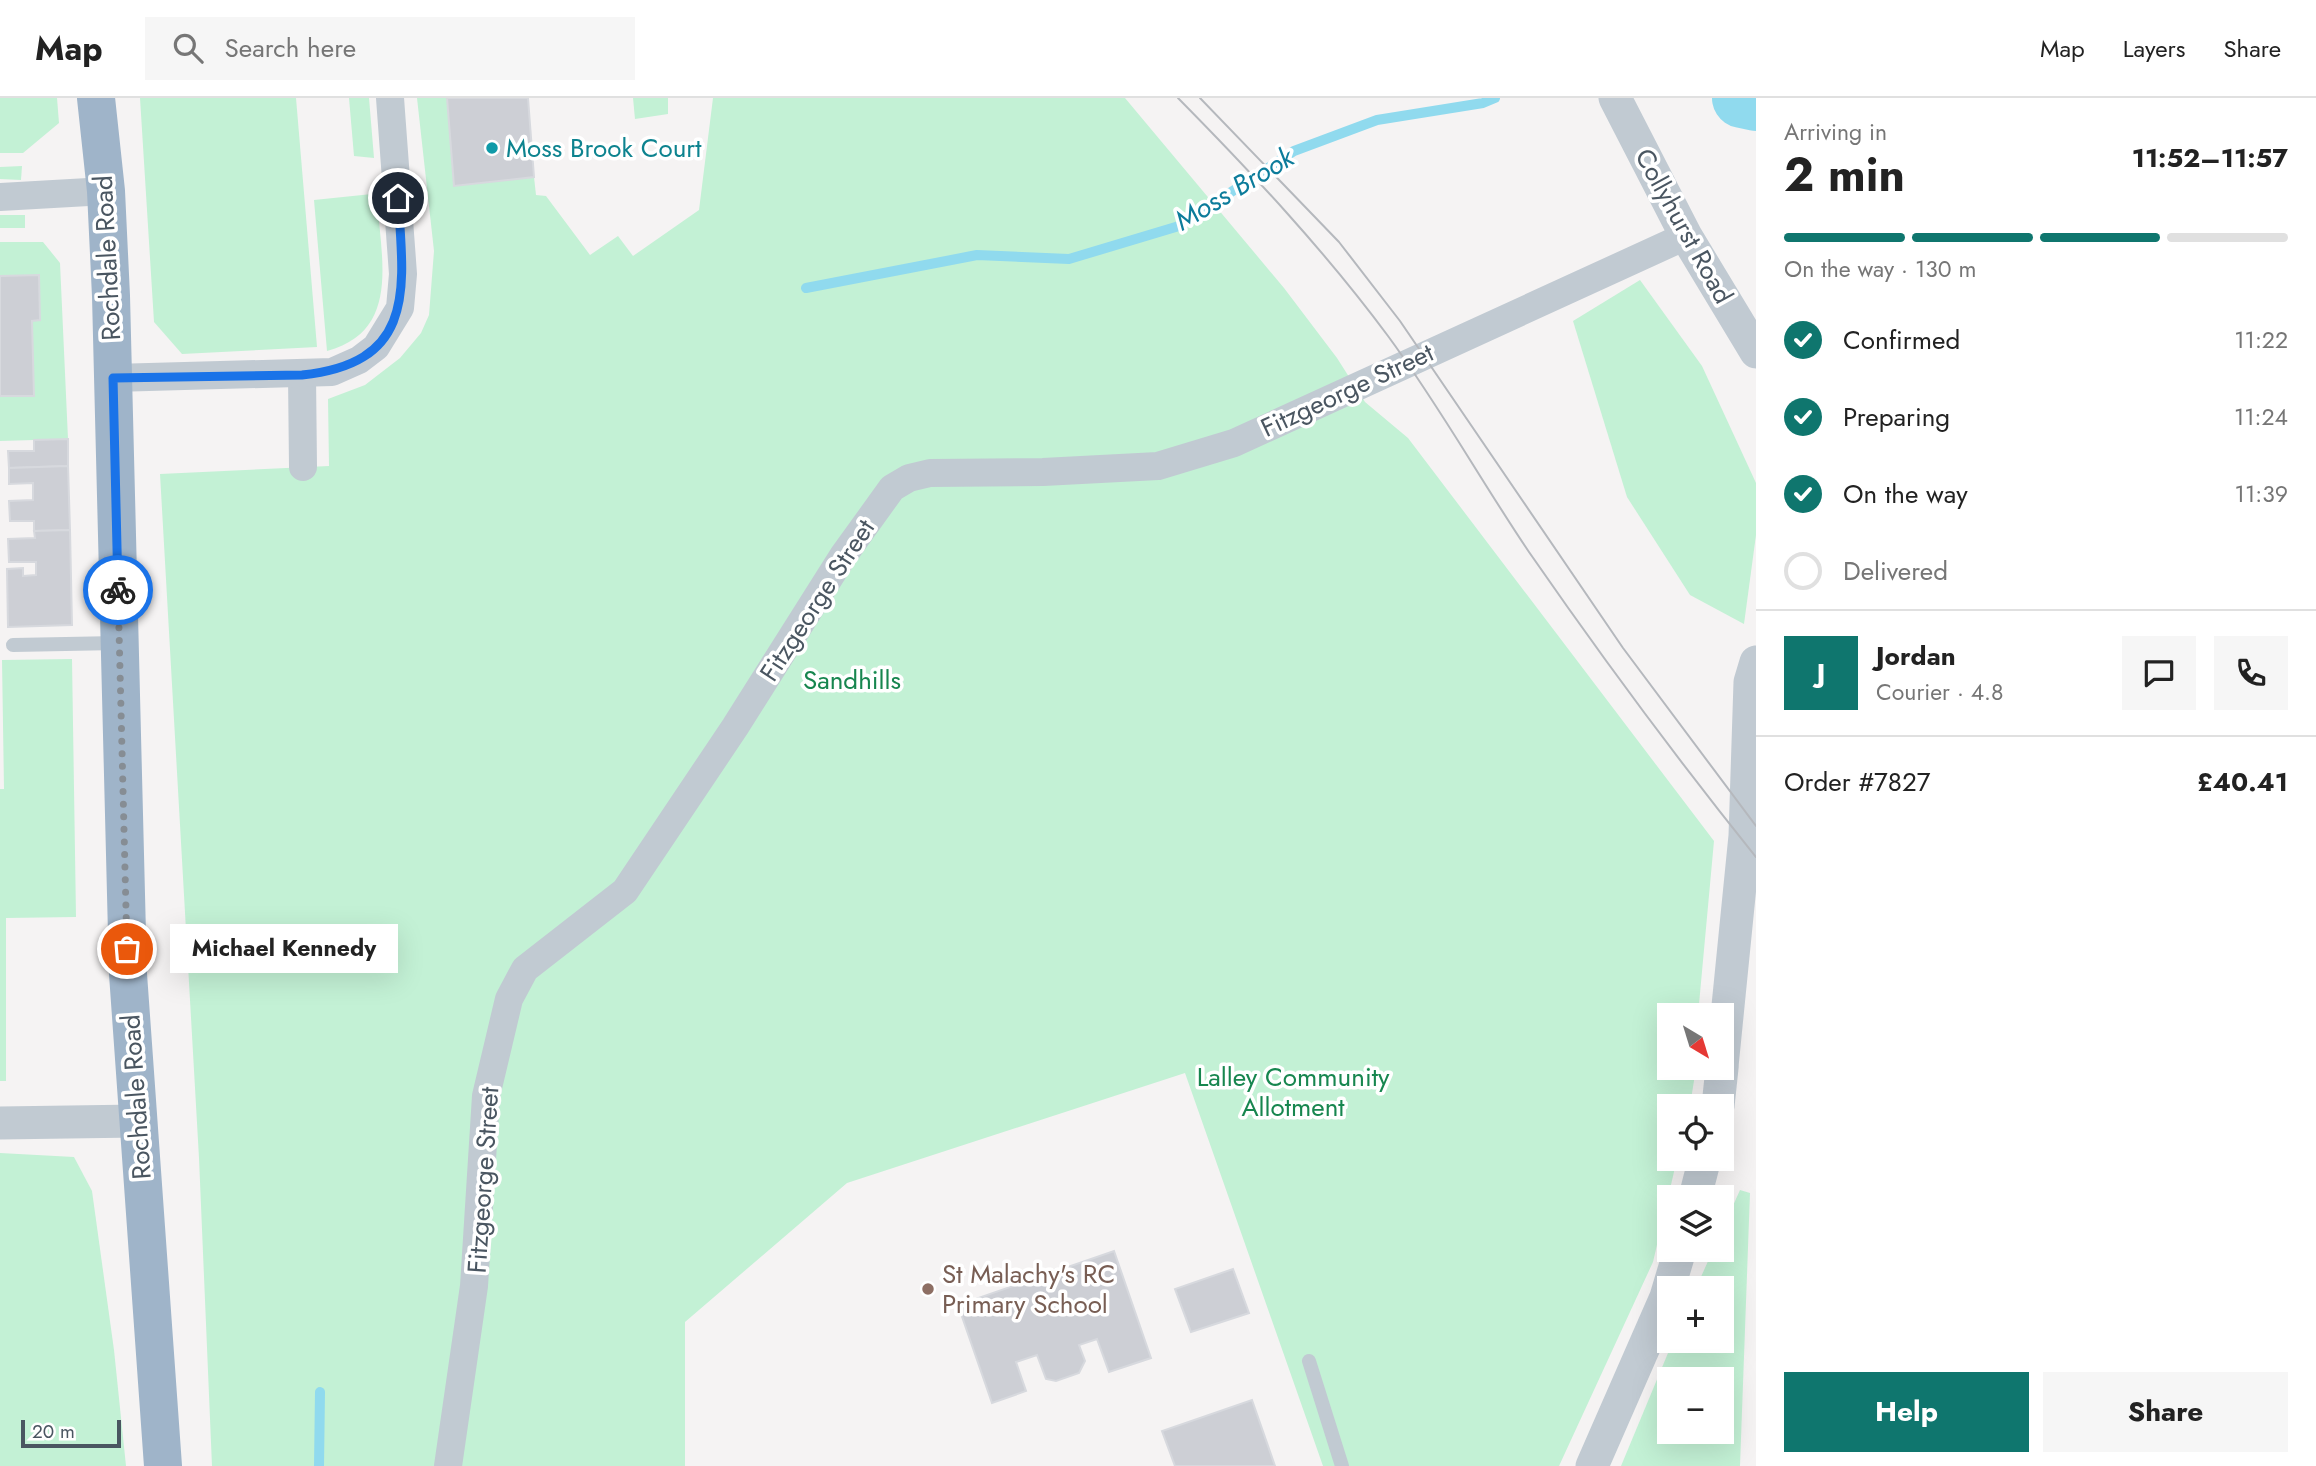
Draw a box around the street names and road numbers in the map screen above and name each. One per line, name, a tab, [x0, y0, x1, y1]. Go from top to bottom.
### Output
street label: Collyhurst Road	[1626, 141, 1742, 311]
street label: Rochdale Road	[84, 174, 130, 342]
street label: Fitzgeorge Street	[1254, 333, 1440, 447]
street label: Fitzgeorge Street	[750, 511, 884, 689]
street label: Rochdale Road	[111, 1013, 161, 1181]
street label: Fitzgeorge Street	[458, 1085, 509, 1274]

